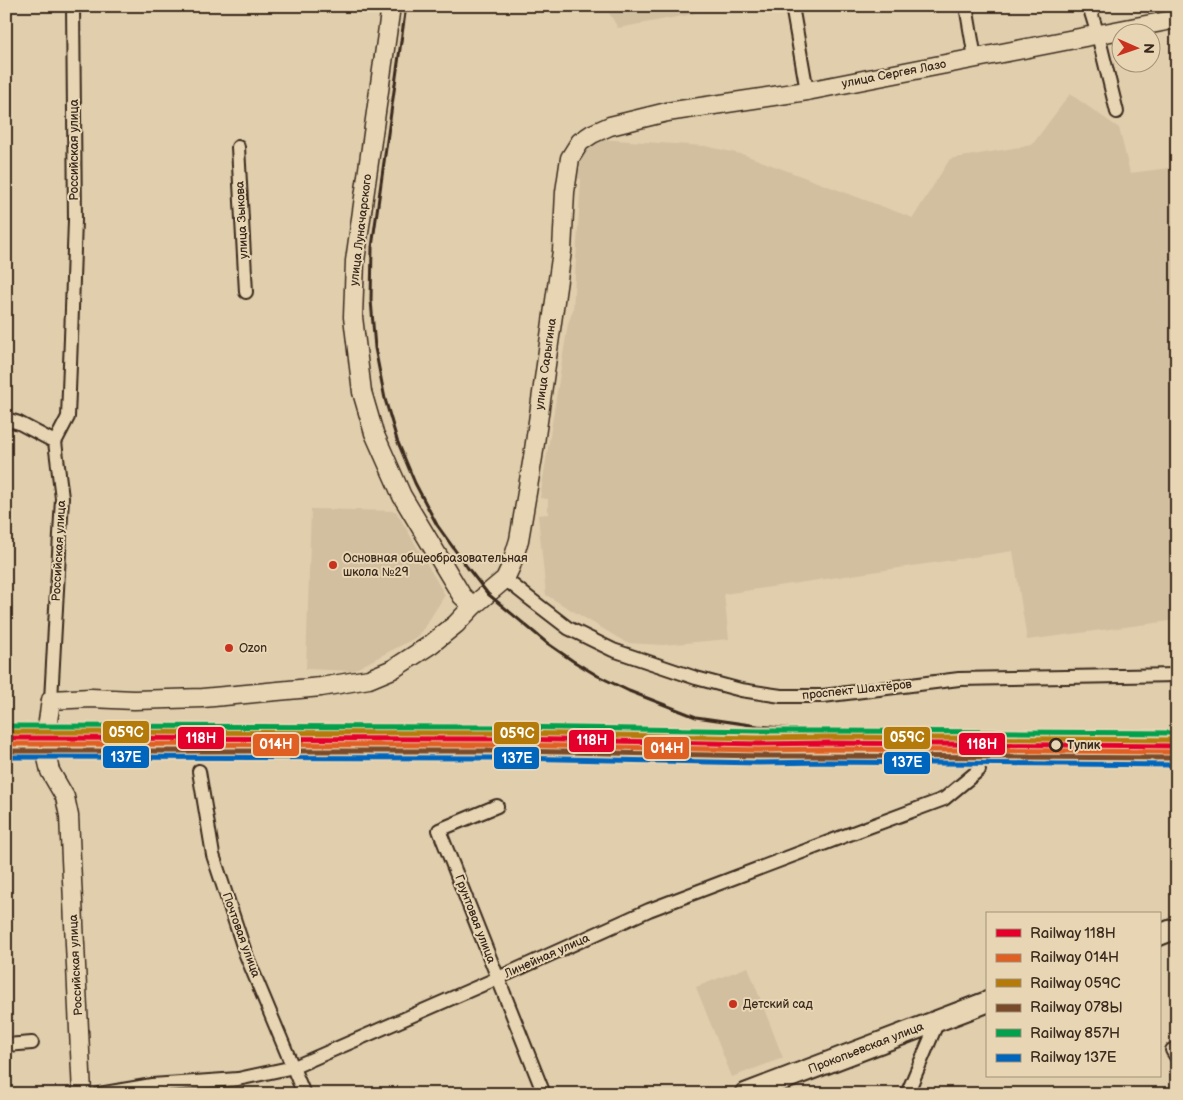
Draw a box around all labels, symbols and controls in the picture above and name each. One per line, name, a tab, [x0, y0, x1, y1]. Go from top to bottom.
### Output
north arrow	[1110, 22, 1160, 72]
text: N	[1140, 43, 1157, 54]
street label: улица Сергея Лазо	[841, 57, 947, 91]
street label: Российская улица	[67, 99, 82, 201]
street label: улица Луначарского	[347, 173, 375, 287]
street label: улица Зыкова	[232, 181, 252, 259]
street label: улица Сарыгина	[532, 317, 560, 411]
street label: Российская улица	[49, 500, 69, 602]
place label: Основная общеобразовательная школа №29	[343, 551, 528, 580]
marker: Основная общеобразовательная школа №29	[327, 559, 339, 571]
place label: Ozon	[239, 641, 267, 656]
marker: Ozon	[223, 642, 235, 654]
street label: проспект Шахтёров	[801, 677, 913, 703]
line badge: 059С	[102, 720, 150, 744]
line badge: 059С	[493, 721, 540, 745]
text: 059С	[109, 724, 144, 741]
text: 059С	[500, 725, 535, 742]
line badge: 118Н	[177, 726, 225, 750]
line badge: 059С	[883, 726, 931, 750]
line badge: 118Н	[568, 729, 615, 753]
text: 059С	[890, 729, 925, 746]
text: 118Н	[186, 730, 216, 747]
text: 118Н	[577, 732, 607, 749]
line badge: 118Н	[958, 732, 1006, 756]
line badge: 014Н	[252, 733, 300, 757]
text: 014Н	[259, 736, 293, 753]
line badge: 014Н	[643, 736, 690, 760]
text: 118Н	[967, 736, 997, 753]
marker: Тупик	[1049, 738, 1063, 752]
place label: Тупик	[1067, 738, 1101, 753]
text: 014Н	[650, 740, 684, 757]
line badge: 137Е	[102, 745, 150, 769]
line badge: 137Е	[493, 746, 540, 770]
text: 137Е	[111, 749, 141, 766]
text: 137Е	[502, 750, 532, 767]
line badge: 137Е	[883, 751, 931, 775]
text: 137Е	[892, 754, 922, 771]
street label: Грунтовая улица	[451, 873, 499, 965]
street label: Почтовая улица	[219, 890, 263, 980]
legend	[986, 912, 1160, 1078]
street label: Российская улица	[66, 914, 86, 1016]
text: Railway 118Н	[1030, 924, 1116, 943]
street label: Линейная улица	[501, 931, 592, 982]
text: Railway 014Н	[1030, 948, 1119, 967]
text: Railway 059С	[1030, 974, 1121, 993]
place label: Детский сад	[743, 997, 814, 1012]
marker: Детский сад	[727, 998, 739, 1010]
text: Railway 078Ы	[1030, 998, 1123, 1017]
street label: Прокопьевская улица	[806, 1019, 926, 1077]
text: Railway 857Н	[1030, 1024, 1120, 1043]
text: Railway 137Е	[1030, 1048, 1117, 1067]

